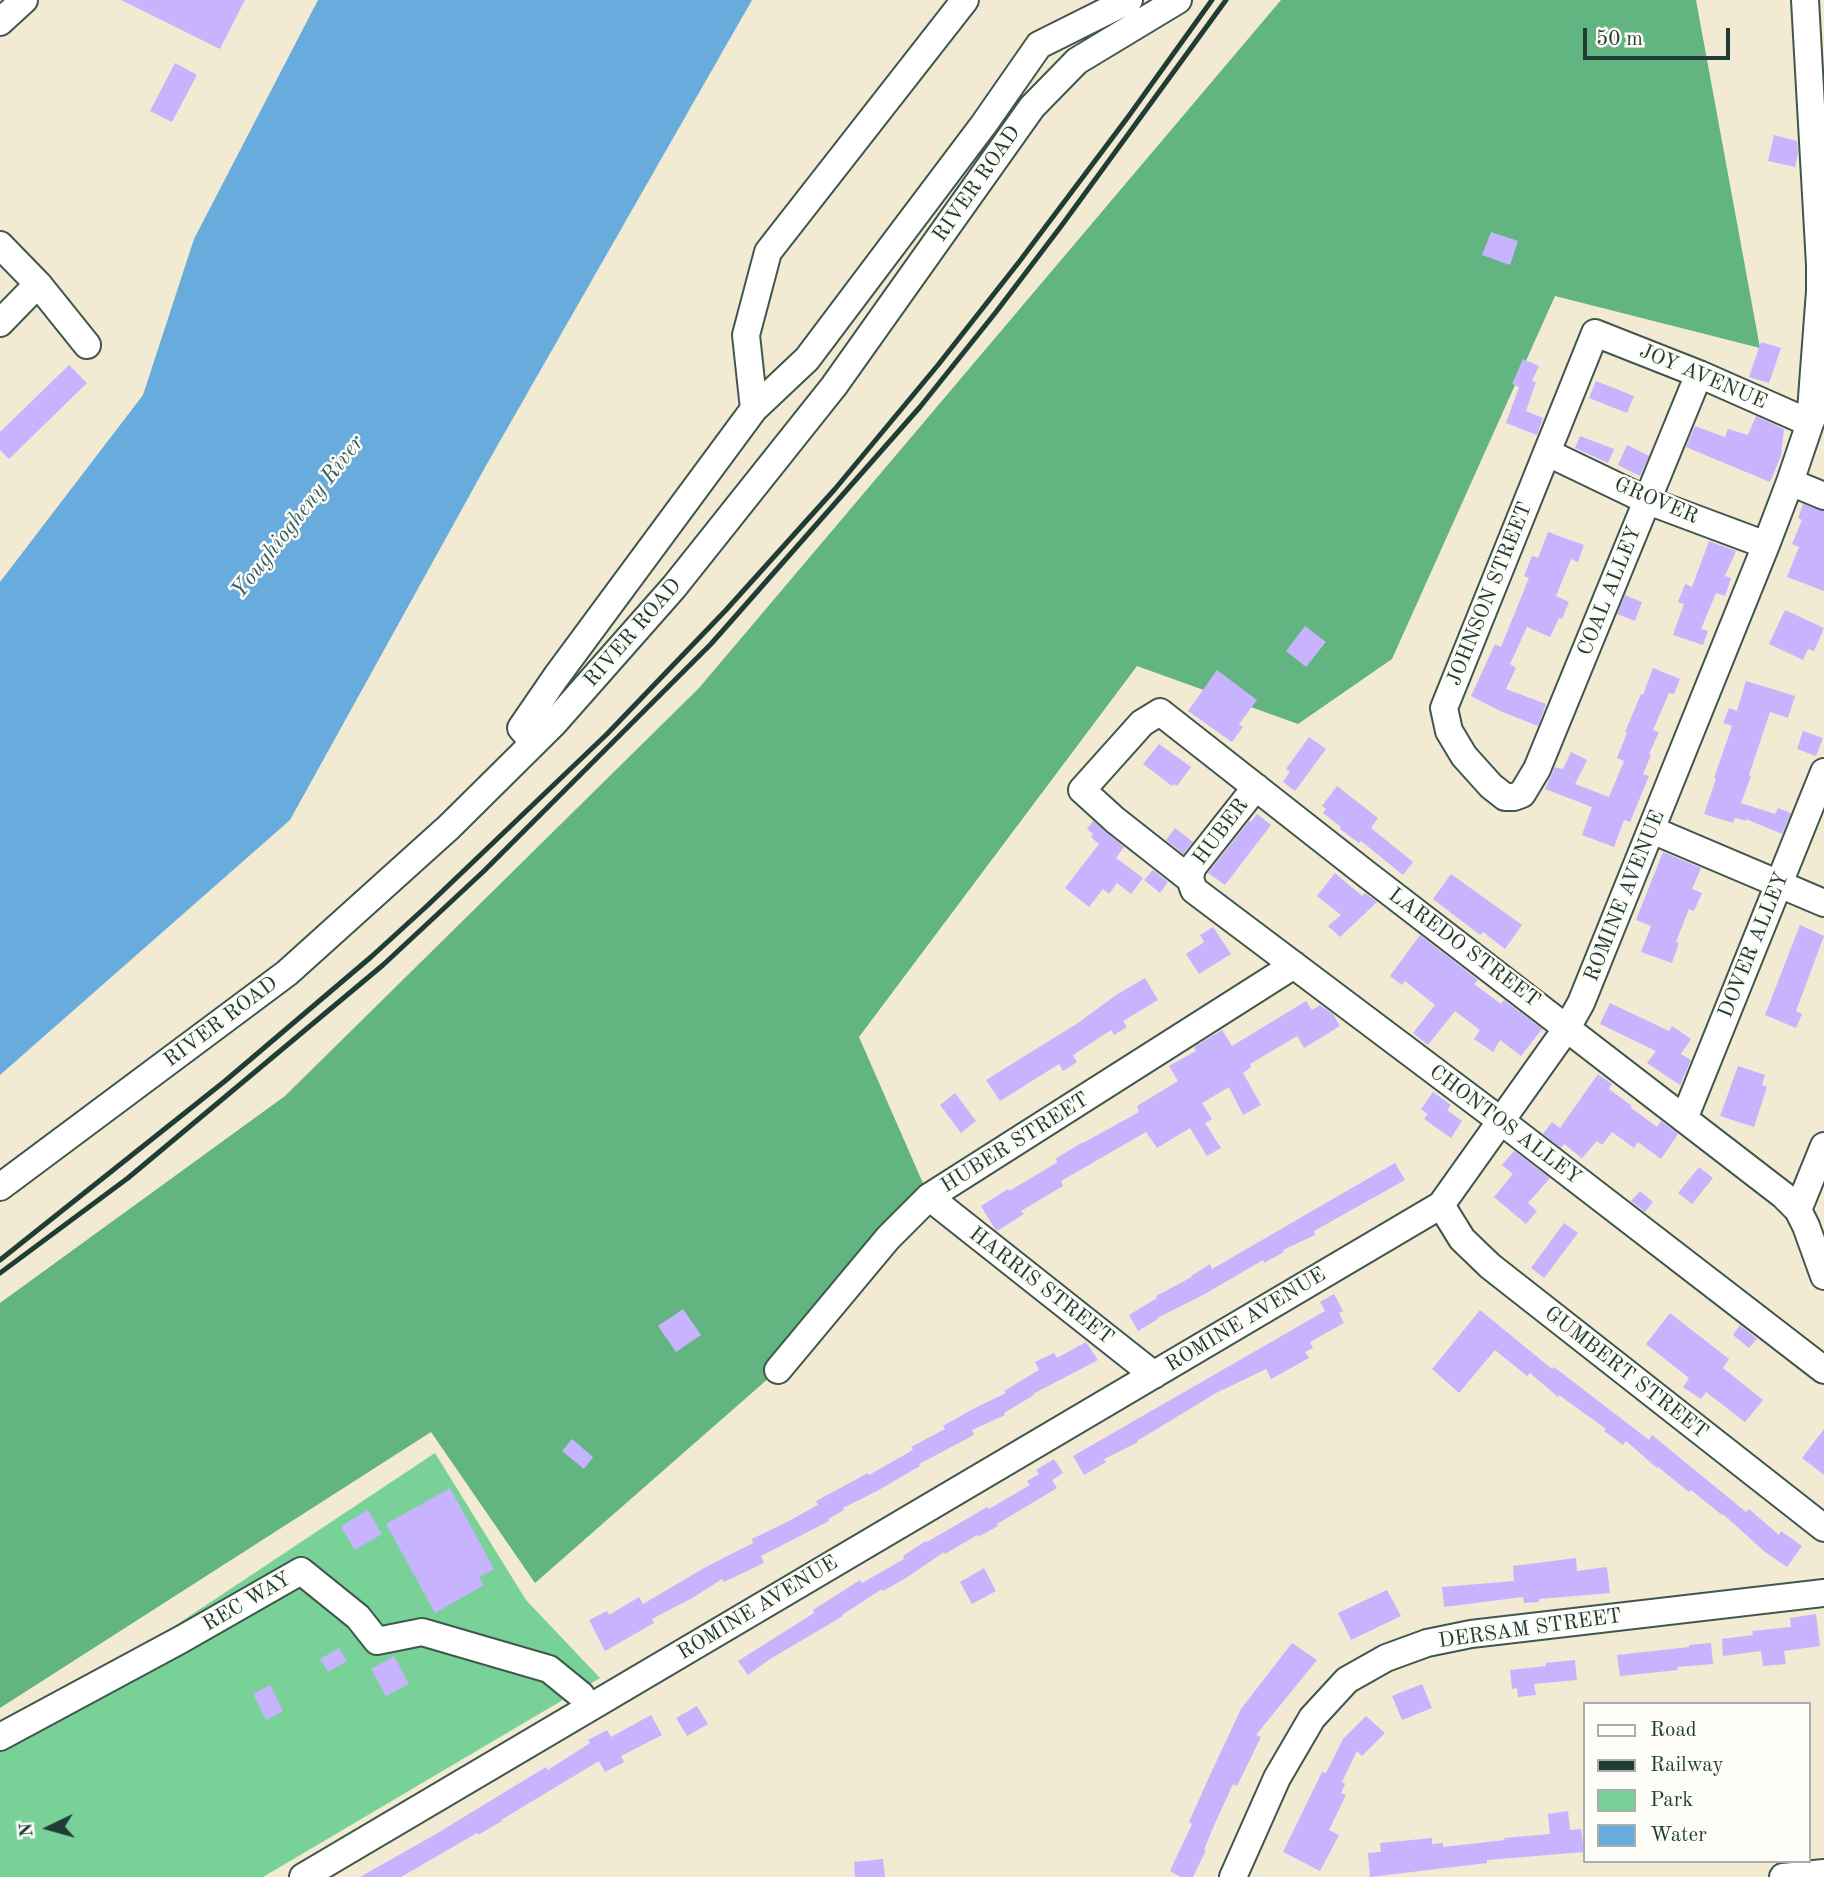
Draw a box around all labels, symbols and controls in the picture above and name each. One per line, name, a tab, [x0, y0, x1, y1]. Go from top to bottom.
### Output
scale bar	[1586, 14, 1733, 58]
text: 50 m	[1596, 29, 1643, 50]
street label: RIVER ROAD	[928, 121, 1026, 247]
street label: JOY AVENUE	[1635, 339, 1771, 415]
water label: Youghiogheny River	[226, 430, 370, 604]
street label: GROVER	[1610, 472, 1702, 530]
street label: JOHNSON STREET	[1442, 499, 1538, 689]
street label: COAL ALLEY	[1573, 523, 1647, 659]
street label: RIVER ROAD	[579, 573, 687, 693]
street label: HUBER	[1188, 794, 1254, 870]
street label: ROMINE AVENUE	[1579, 807, 1671, 985]
street label: DOVER ALLEY	[1713, 868, 1795, 1022]
street label: LAREDO STREET	[1383, 883, 1545, 1013]
street label: RIVER ROAD	[159, 971, 283, 1073]
street label: CHONTOS ALLEY	[1424, 1060, 1586, 1190]
street label: HUBER STREET	[936, 1087, 1094, 1199]
street label: HARRIS STREET	[964, 1222, 1118, 1350]
street label: ROMINE AVENUE	[1161, 1262, 1331, 1378]
street label: GUMBERT STREET	[1539, 1301, 1713, 1445]
street label: ROMINE AVENUE	[673, 1550, 843, 1666]
street label: REC WAY	[198, 1567, 296, 1637]
street label: DERSAM STREET	[1437, 1604, 1623, 1654]
legend	[1582, 1702, 1810, 1863]
text: Road	[1650, 1720, 1697, 1741]
text: Railway	[1650, 1755, 1724, 1776]
text: Park	[1650, 1790, 1693, 1811]
north arrow	[14, 1793, 84, 1863]
text: N	[17, 1822, 38, 1838]
text: Water	[1650, 1825, 1707, 1846]

